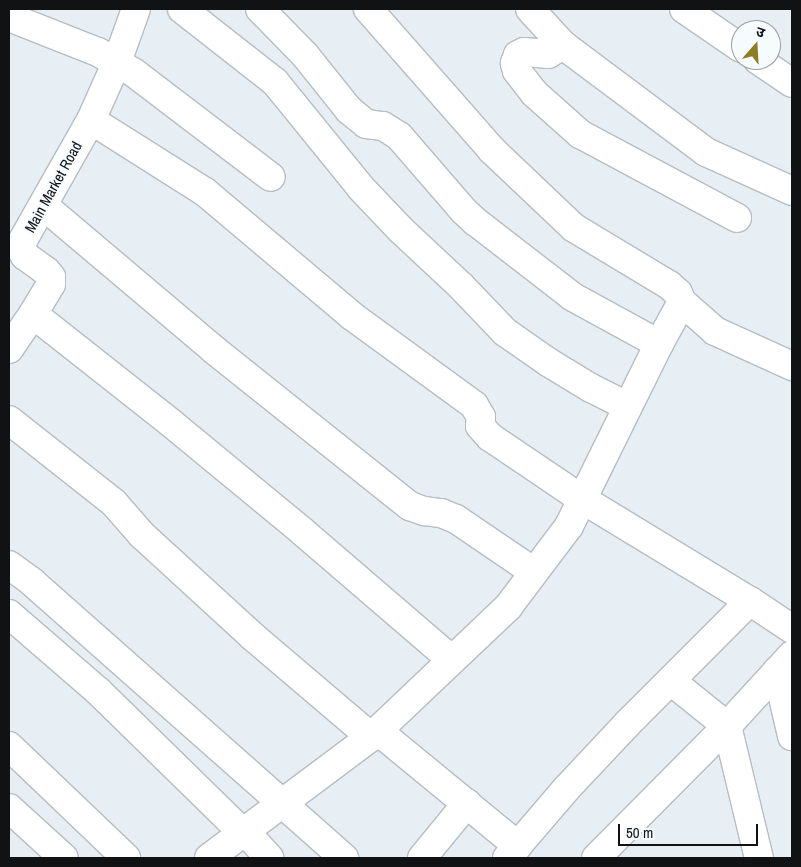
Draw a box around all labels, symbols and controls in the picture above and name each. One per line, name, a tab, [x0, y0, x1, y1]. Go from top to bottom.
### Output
north arrow	[731, 20, 781, 70]
text: उ	[754, 22, 767, 42]
street label: Main Market Road	[21, 138, 85, 236]
scale bar	[621, 814, 761, 846]
text: 50 m	[626, 822, 653, 843]

